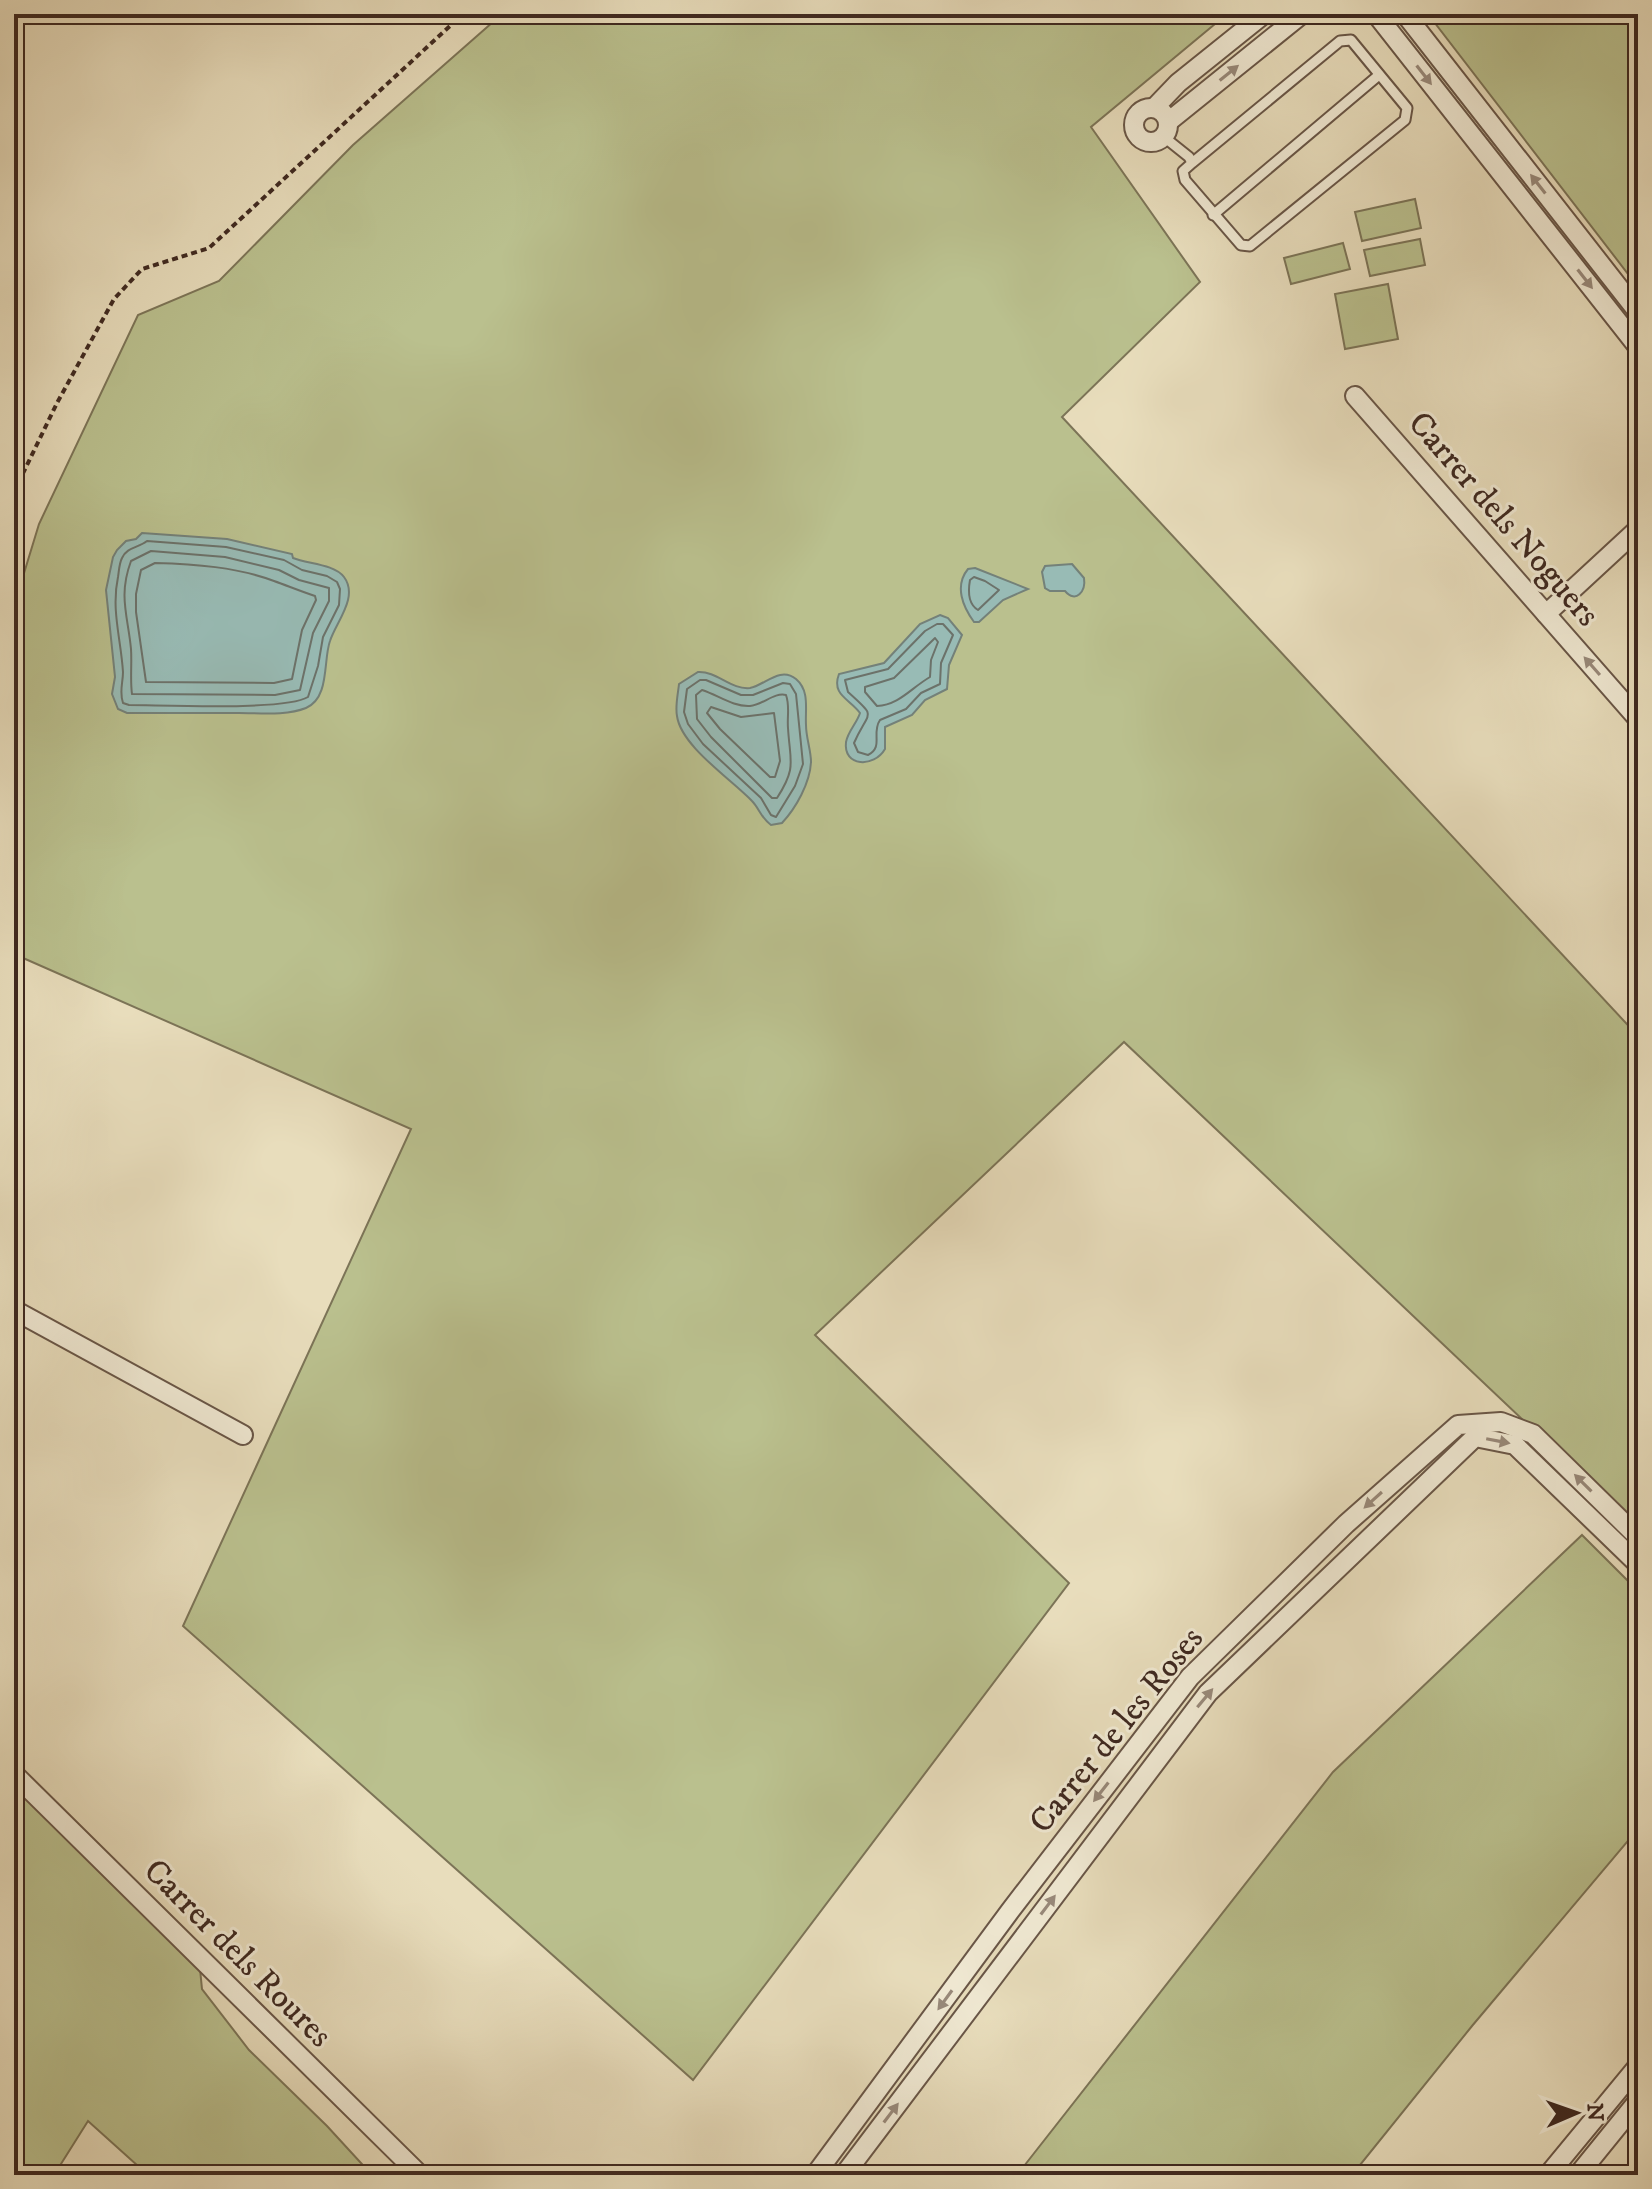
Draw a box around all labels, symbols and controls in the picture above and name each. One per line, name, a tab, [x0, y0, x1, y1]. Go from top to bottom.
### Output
one-way arrow	[1219, 65, 1239, 82]
one-way arrow	[1415, 65, 1432, 85]
one-way arrow	[1531, 174, 1547, 194]
one-way arrow	[1576, 269, 1593, 289]
street label: Carrer dels Noguers	[1399, 403, 1608, 635]
one-way arrow	[1584, 657, 1601, 677]
one-way arrow	[1486, 1436, 1511, 1448]
one-way arrow	[1574, 1474, 1593, 1492]
one-way arrow	[1364, 1491, 1383, 1509]
street label: Carrer de les Roses	[1021, 1619, 1213, 1842]
one-way arrow	[1196, 1689, 1213, 1709]
one-way arrow	[1094, 1782, 1110, 1802]
street label: Carrer dels Roures	[134, 1850, 341, 2057]
one-way arrow	[1039, 1895, 1055, 1915]
one-way arrow	[938, 1990, 954, 2011]
north arrow	[1536, 2073, 1616, 2153]
one-way arrow	[883, 2102, 899, 2124]
text: N	[1581, 2103, 1608, 2122]

